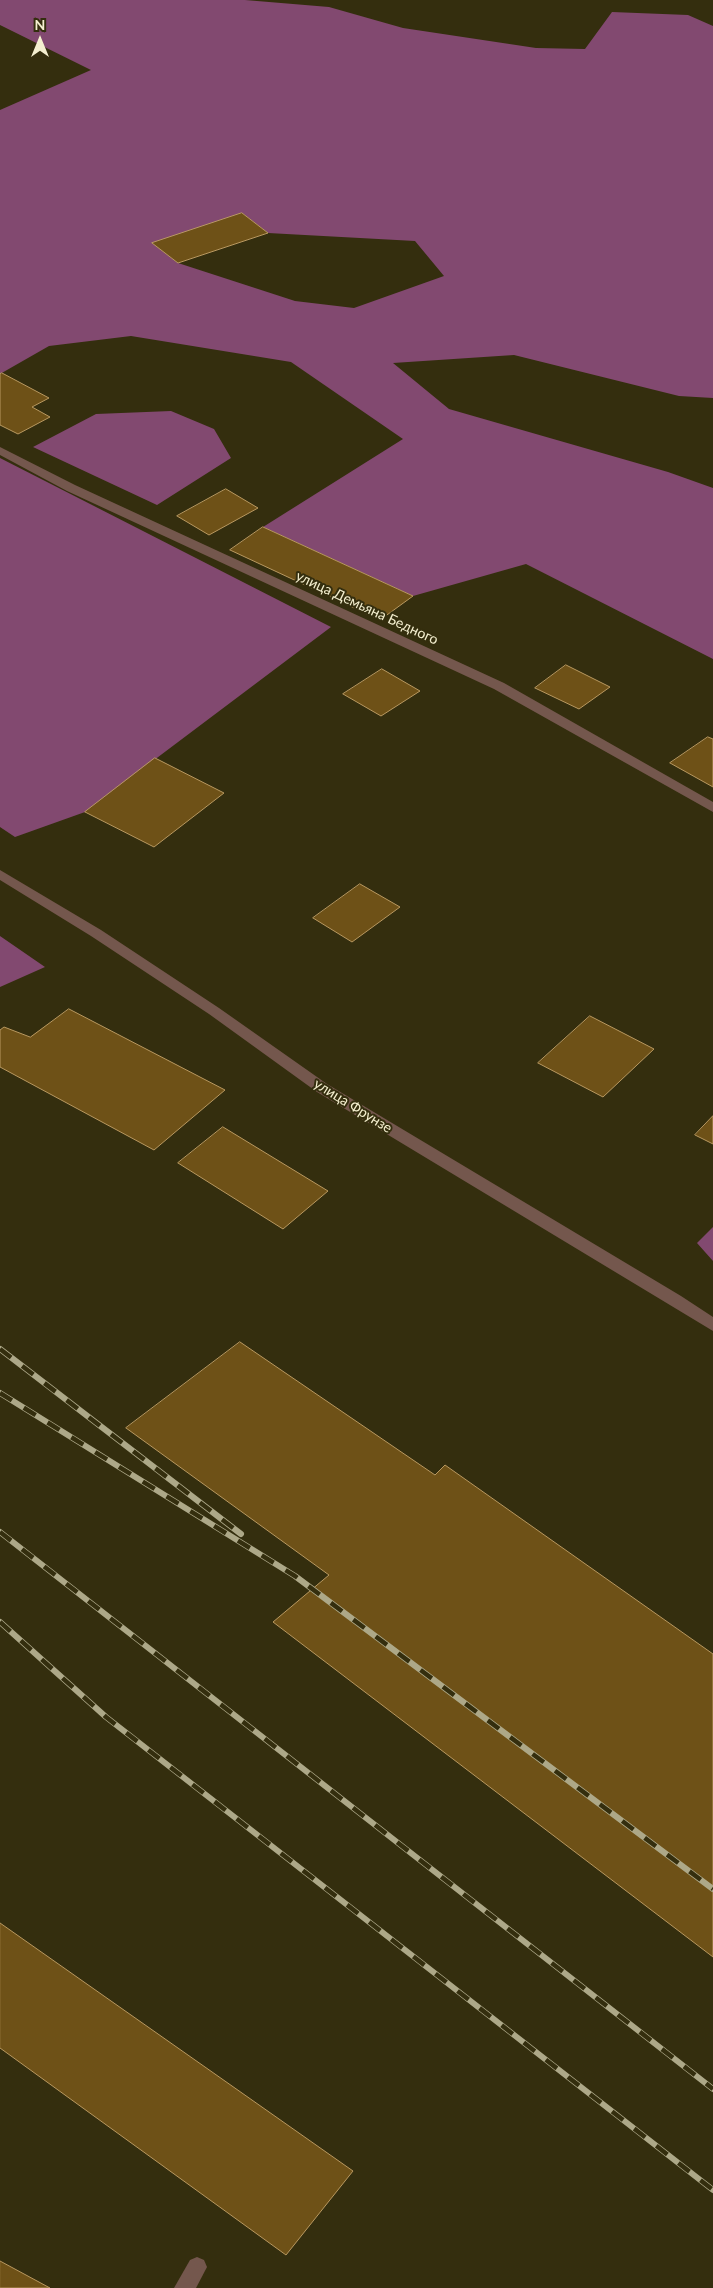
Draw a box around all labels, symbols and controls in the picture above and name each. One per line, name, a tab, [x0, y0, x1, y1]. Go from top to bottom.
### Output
north arrow	[15, 15, 65, 65]
text: N	[35, 16, 45, 33]
street label: улица Демьяна Бедного	[293, 568, 441, 648]
street label: улица Фрунзе	[311, 1075, 395, 1137]

